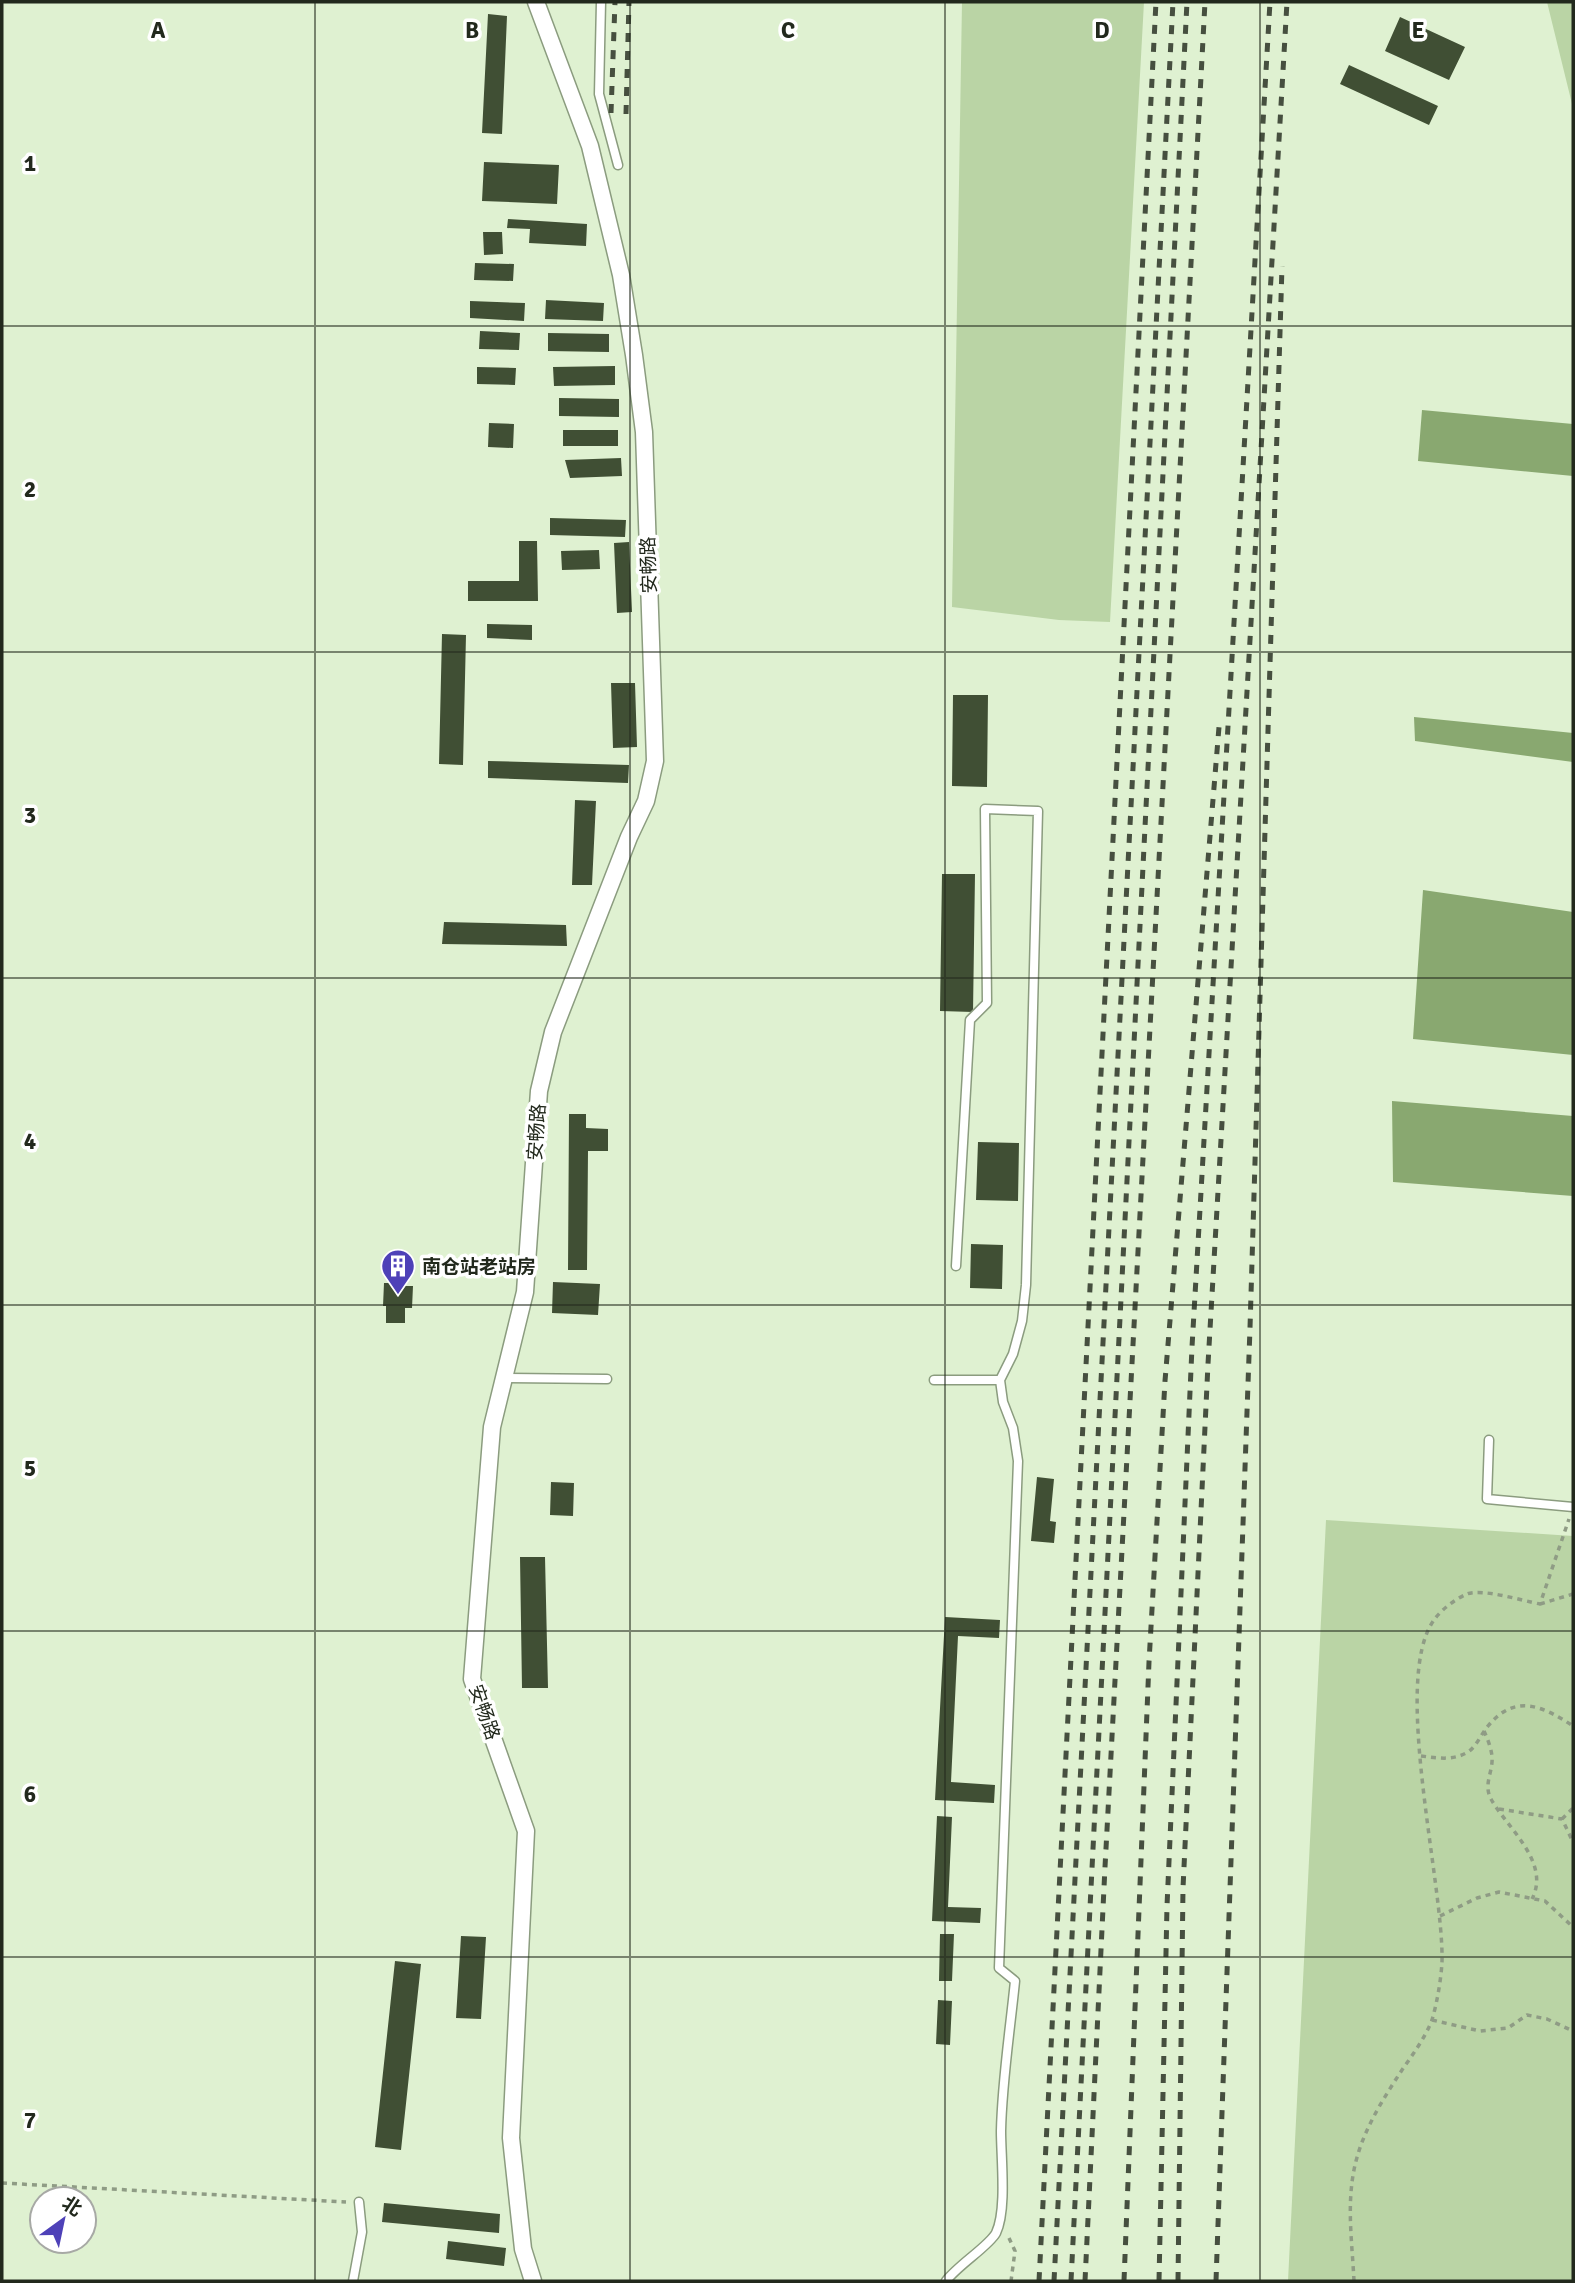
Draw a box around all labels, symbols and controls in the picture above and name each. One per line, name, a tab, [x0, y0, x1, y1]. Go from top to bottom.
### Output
text: A	[151, 16, 166, 45]
text: B	[465, 16, 479, 45]
text: C	[781, 16, 795, 45]
text: D	[1094, 16, 1110, 45]
text: E	[1411, 16, 1425, 45]
text: 1	[24, 149, 36, 178]
text: 2	[24, 475, 36, 504]
street label: 安畅路	[636, 536, 662, 594]
text: 3	[24, 801, 36, 830]
street label: 安畅路	[523, 1103, 551, 1161]
text: 4	[24, 1127, 36, 1156]
building icon: 南仓站老站房	[379, 1247, 417, 1296]
place label: 南仓站老站房	[422, 1255, 536, 1279]
text: 5	[24, 1454, 36, 1483]
street label: 安畅路	[463, 1681, 505, 1743]
text: 6	[24, 1780, 36, 1809]
text: 7	[24, 2106, 36, 2135]
north arrow	[28, 2185, 98, 2255]
text: 北	[57, 2191, 86, 2222]

